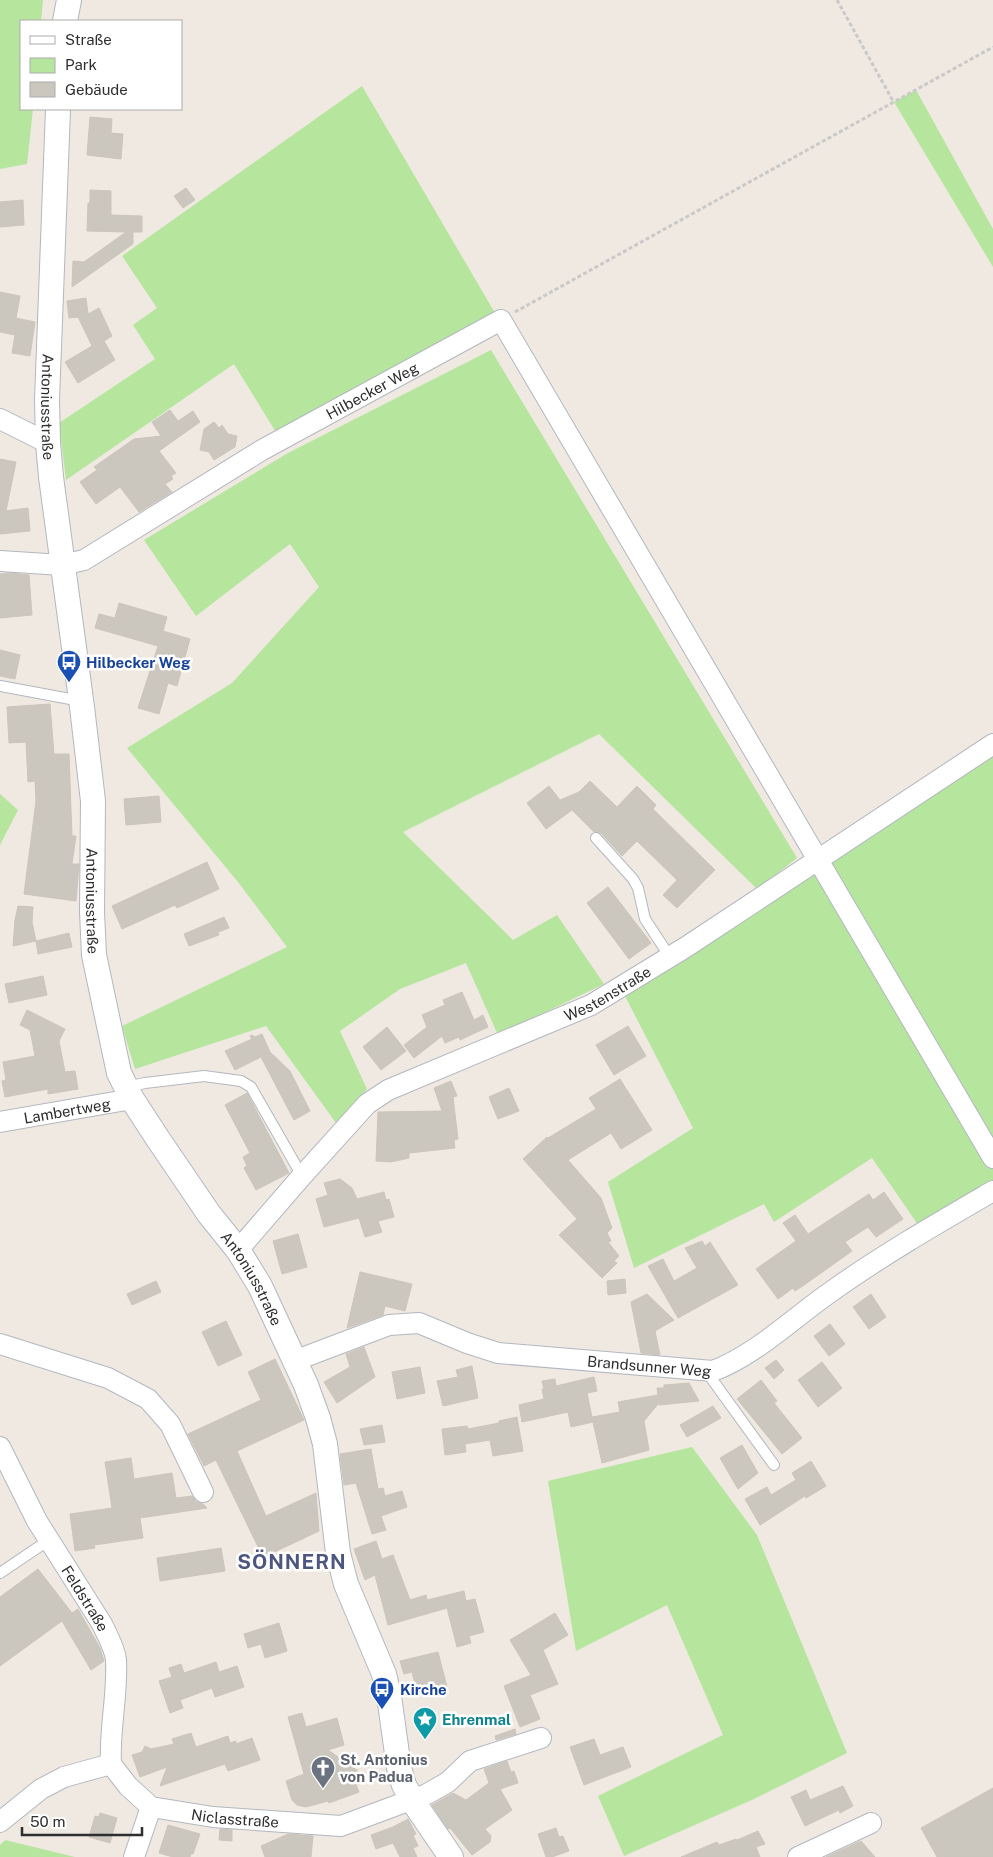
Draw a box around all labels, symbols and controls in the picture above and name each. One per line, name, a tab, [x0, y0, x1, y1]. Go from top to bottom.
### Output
legend	[20, 20, 182, 110]
text: Straße	[65, 31, 112, 48]
text: Park	[65, 56, 97, 73]
text: Gebäude	[65, 81, 128, 98]
street label: Antoniusstraße	[38, 353, 58, 461]
street label: Hilbecker Weg	[323, 358, 421, 422]
bus stop icon: Hilbecker Weg	[56, 649, 82, 683]
place label: Hilbecker Weg	[86, 654, 191, 671]
street label: Antoniusstraße	[83, 848, 102, 954]
street label: Westenstraße	[561, 962, 654, 1024]
street label: Lambertweg	[22, 1094, 112, 1126]
street label: Antoniusstraße	[218, 1228, 286, 1328]
street label: Brandsunner Weg	[587, 1352, 712, 1379]
district label: SÖNNERN	[237, 1549, 347, 1574]
street label: Feldstraße	[59, 1562, 113, 1634]
bus stop icon: Kirche	[369, 1676, 395, 1710]
place label: Kirche	[400, 1681, 447, 1698]
place icon: Ehrenmal	[412, 1706, 438, 1740]
place label: Ehrenmal	[442, 1711, 511, 1728]
place label: St. Antonius von Padua	[340, 1751, 428, 1785]
church icon: St. Antonius von Padua	[310, 1755, 336, 1789]
scale bar	[22, 1804, 142, 1836]
street label: Niclasstraße	[190, 1805, 280, 1830]
text: 50 m	[30, 1813, 65, 1830]

